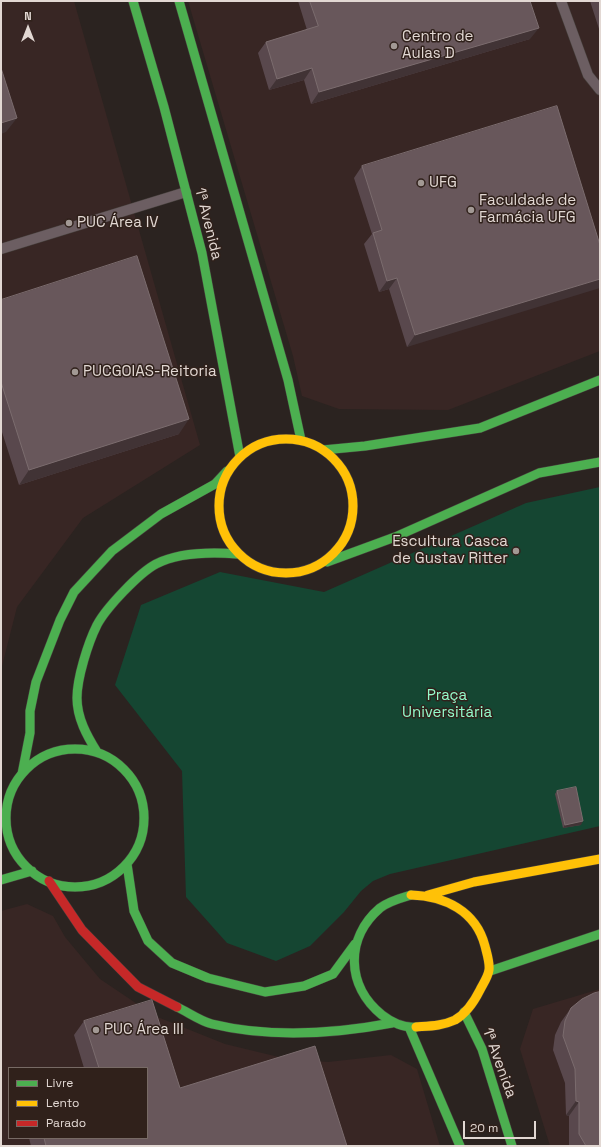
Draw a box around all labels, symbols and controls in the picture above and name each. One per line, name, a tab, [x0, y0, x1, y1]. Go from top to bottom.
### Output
north arrow	[8, 8, 48, 48]
text: N	[24, 9, 32, 23]
place label: Centro de Aulas D	[402, 28, 473, 63]
marker: Centro de Aulas D	[389, 41, 399, 51]
place label: UFG	[429, 174, 457, 192]
marker: UFG	[416, 178, 426, 188]
street label: 1ª Avenida	[190, 186, 226, 262]
place label: Faculdade de Farmácia UFG	[479, 192, 576, 227]
marker: Faculdade de Farmácia UFG	[466, 205, 476, 215]
place label: PUC Área IV	[77, 214, 159, 232]
marker: PUC Área IV	[64, 218, 74, 228]
place label: PUCGOIAS-Reitoria	[83, 363, 217, 381]
marker: PUCGOIAS-Reitoria	[70, 367, 80, 377]
place label: Escultura Casca de Gustav Ritter	[392, 533, 508, 568]
marker: Escultura Casca de Gustav Ritter	[511, 546, 521, 556]
park label: Praça Universitária	[402, 687, 492, 722]
place label: PUC Área III	[104, 1021, 184, 1039]
marker: PUC Área III	[91, 1025, 101, 1035]
street label: 1ª Avenida	[478, 1025, 520, 1101]
legend	[8, 1067, 148, 1139]
text: Livre	[46, 1075, 73, 1091]
text: Lento	[46, 1095, 80, 1111]
scale bar	[465, 1113, 538, 1139]
text: Parado	[46, 1115, 86, 1131]
text: 20 m	[470, 1120, 498, 1136]

